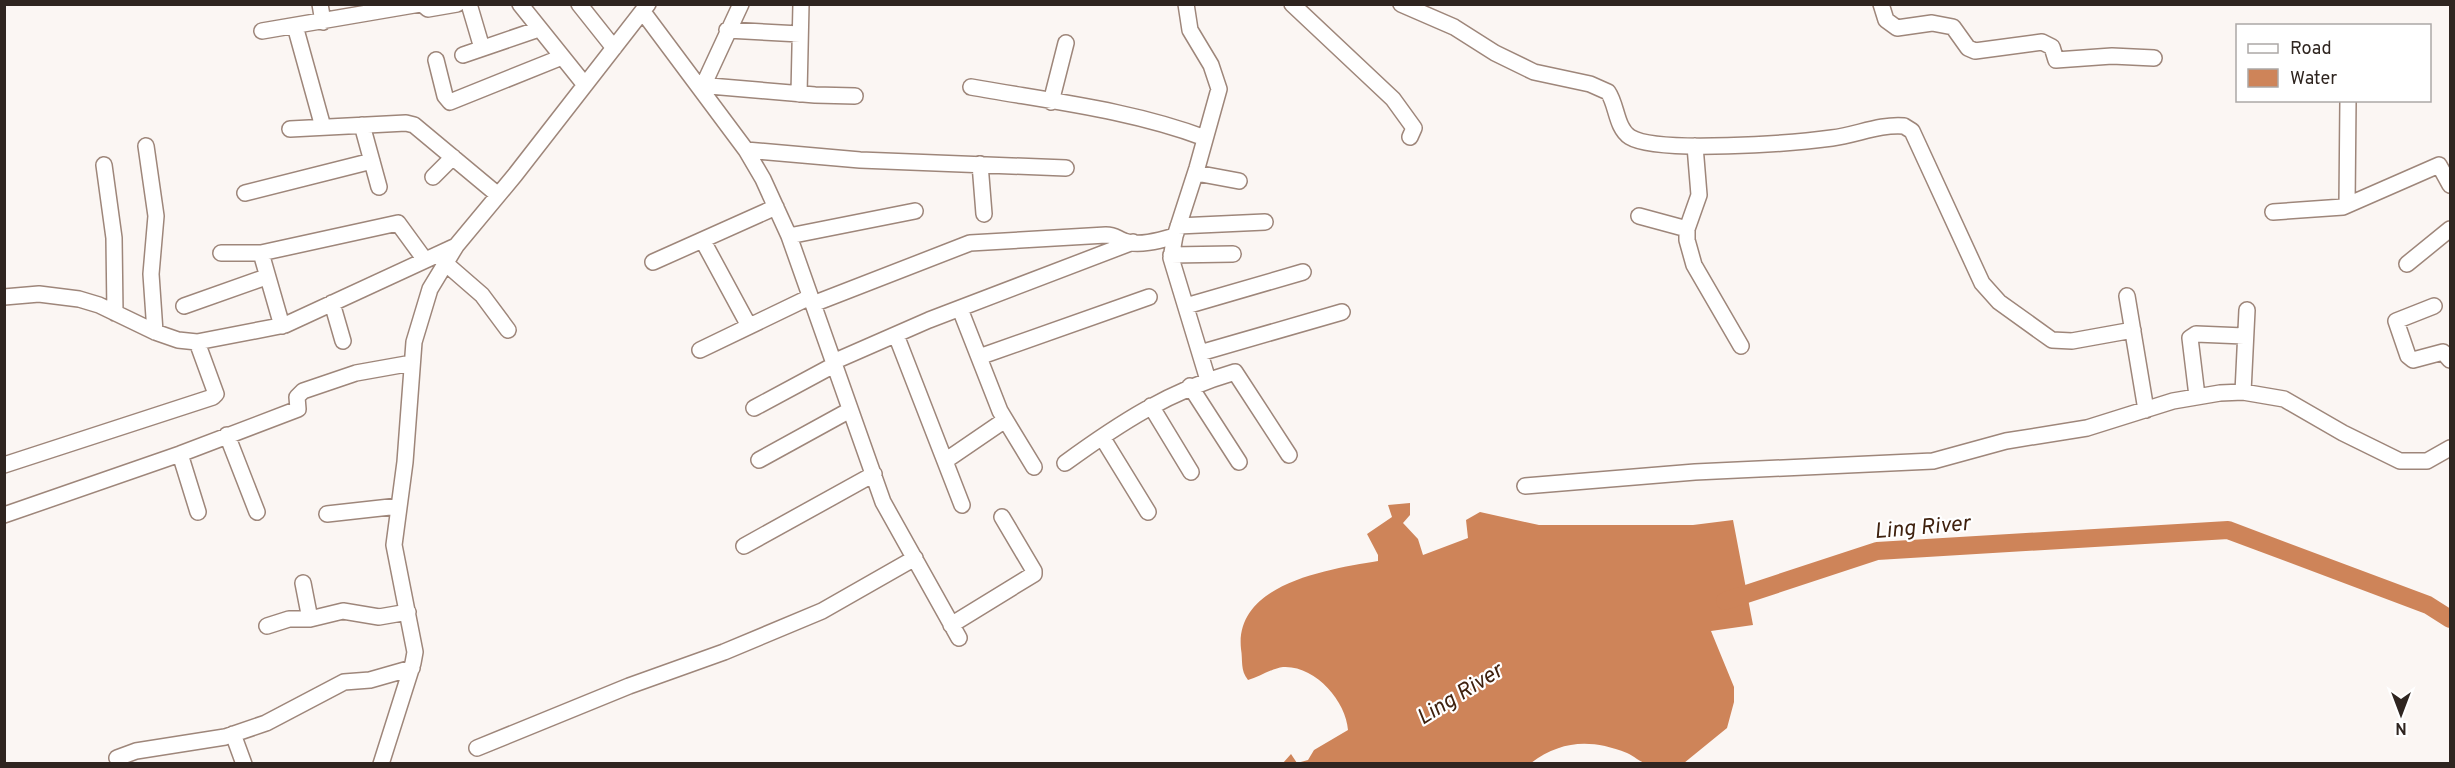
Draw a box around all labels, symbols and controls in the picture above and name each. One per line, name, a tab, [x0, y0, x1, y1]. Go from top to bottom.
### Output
legend	[2236, 24, 2431, 102]
text: Road	[2290, 38, 2332, 61]
text: Water	[2290, 68, 2337, 91]
water label: Ling River	[1873, 511, 1973, 546]
water label: Ling River	[1412, 657, 1510, 732]
north arrow	[2371, 684, 2431, 744]
text: N	[2395, 717, 2407, 737]

